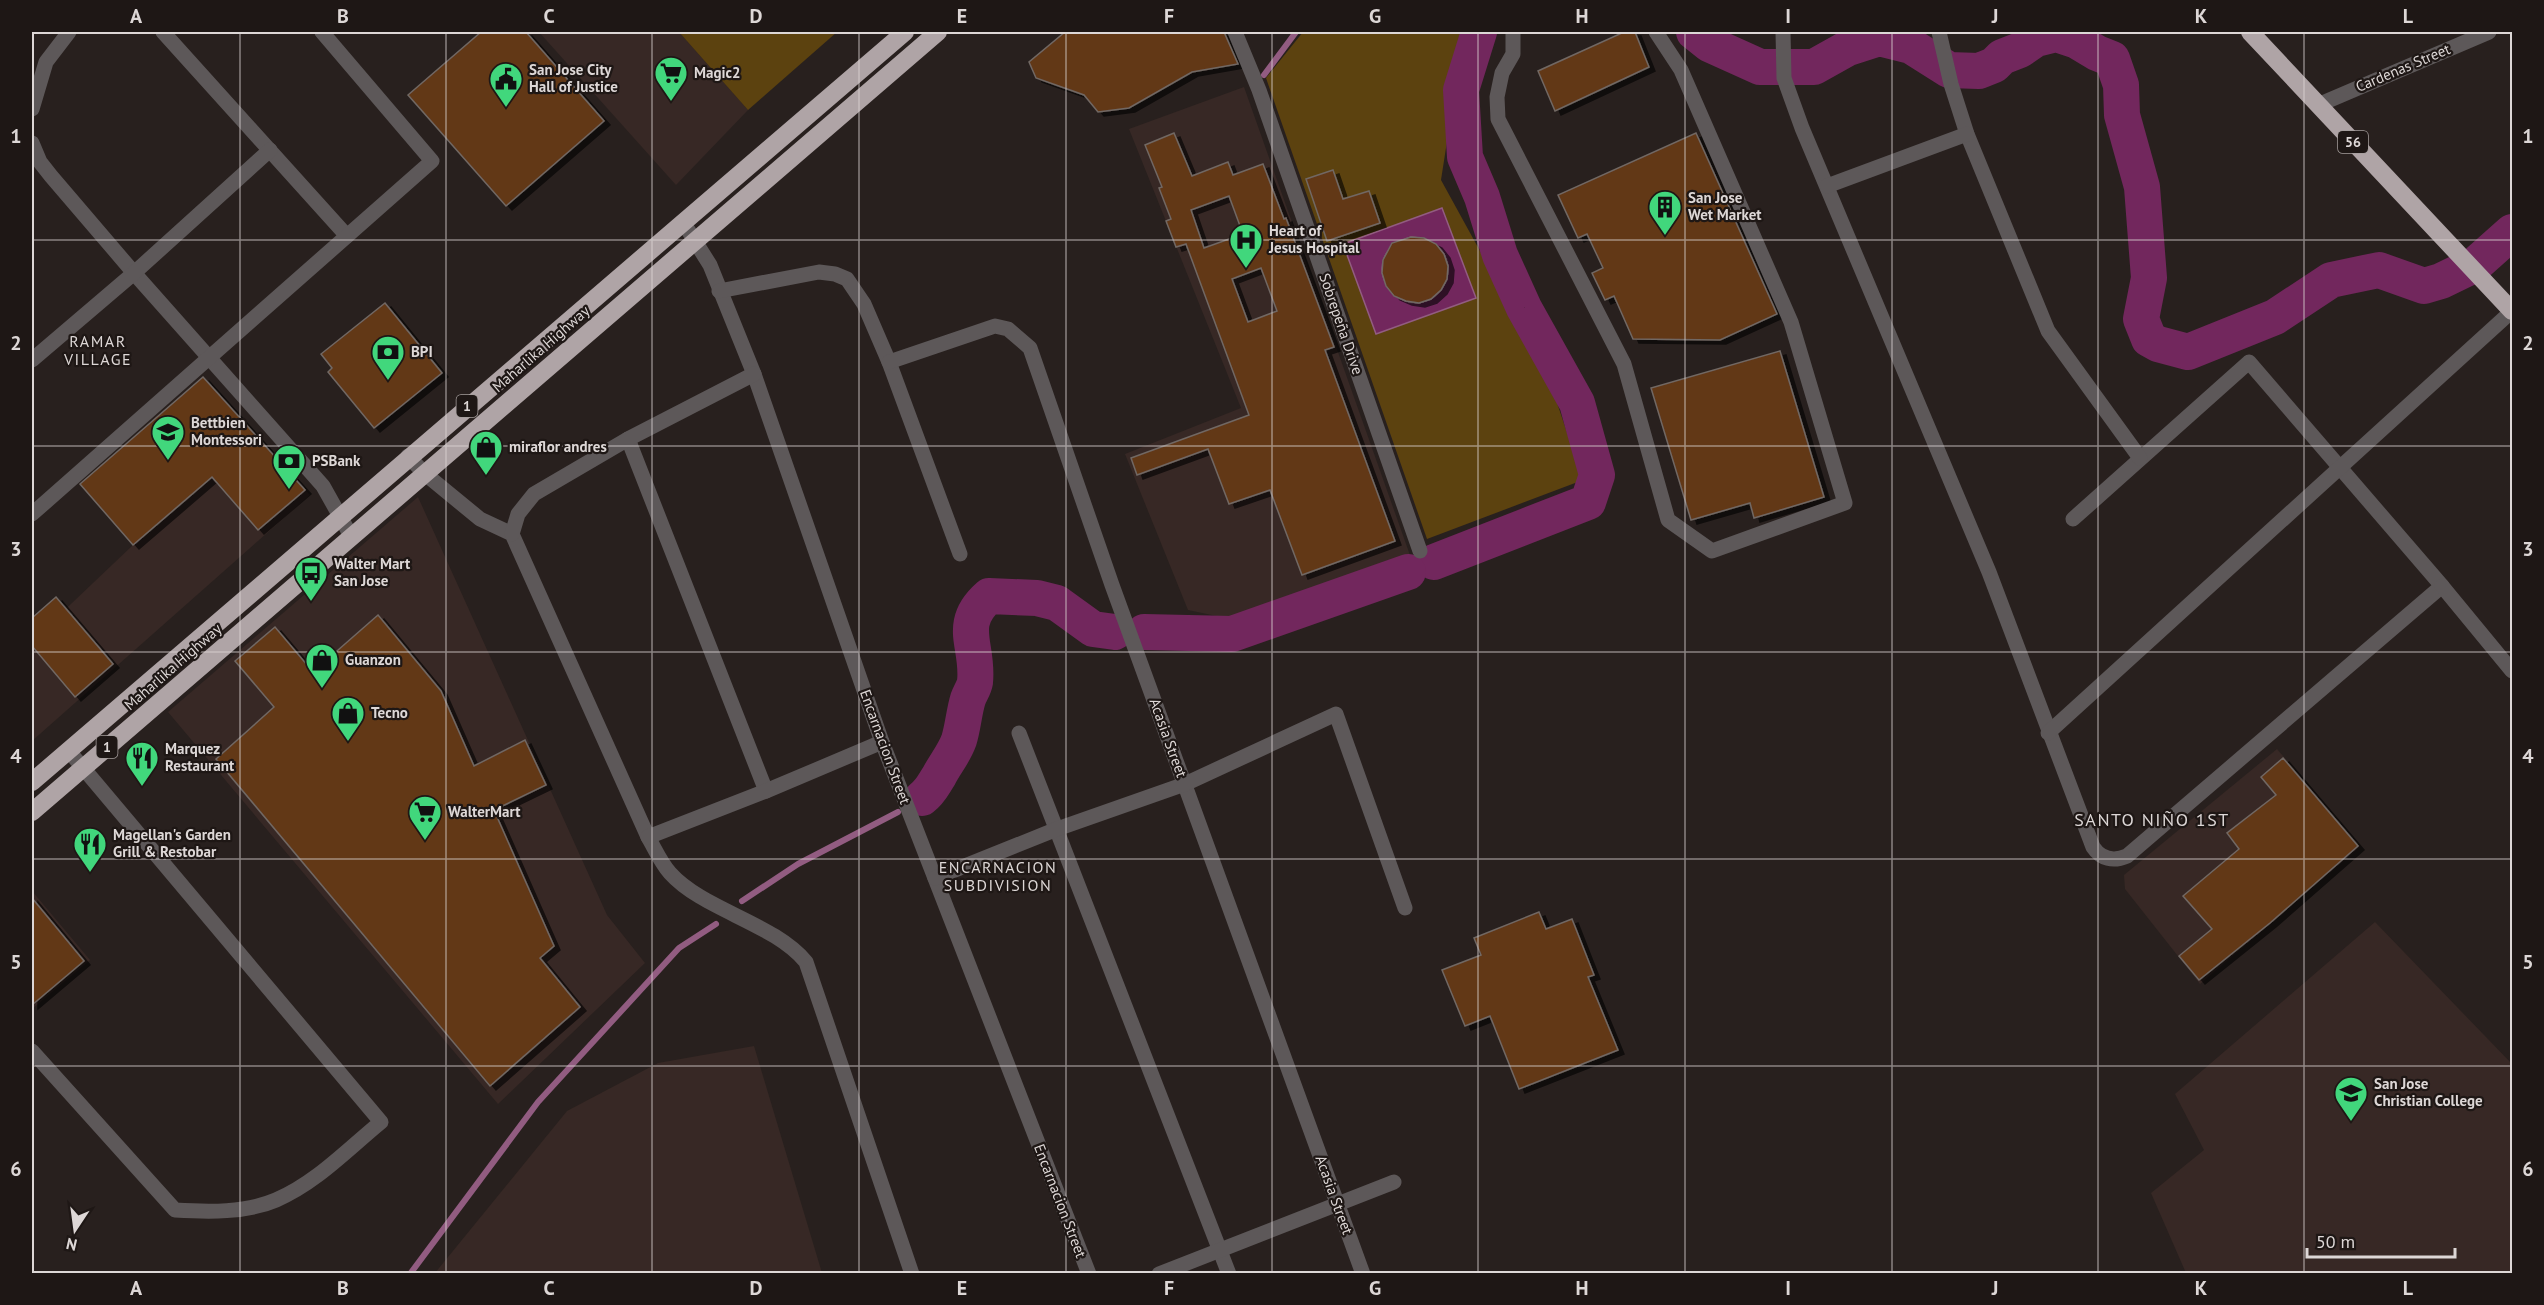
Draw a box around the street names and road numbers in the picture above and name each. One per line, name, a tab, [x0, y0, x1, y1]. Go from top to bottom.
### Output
street label: Cardenas Street	[2353, 39, 2453, 96]
road number: 56	[2338, 131, 2368, 153]
street label: Sobrepeña Drive	[1315, 271, 1368, 377]
street label: Maharlika Highway	[488, 301, 593, 396]
road number: 1	[456, 395, 478, 417]
street label: Maharlika Highway	[120, 619, 225, 714]
street label: Encarnacion Street	[856, 687, 915, 807]
street label: Acasia Street	[1145, 696, 1192, 780]
road number: 1	[96, 736, 118, 758]
street label: Encarnacion Street	[1030, 1141, 1091, 1260]
street label: Acasia Street	[1311, 1153, 1358, 1237]

